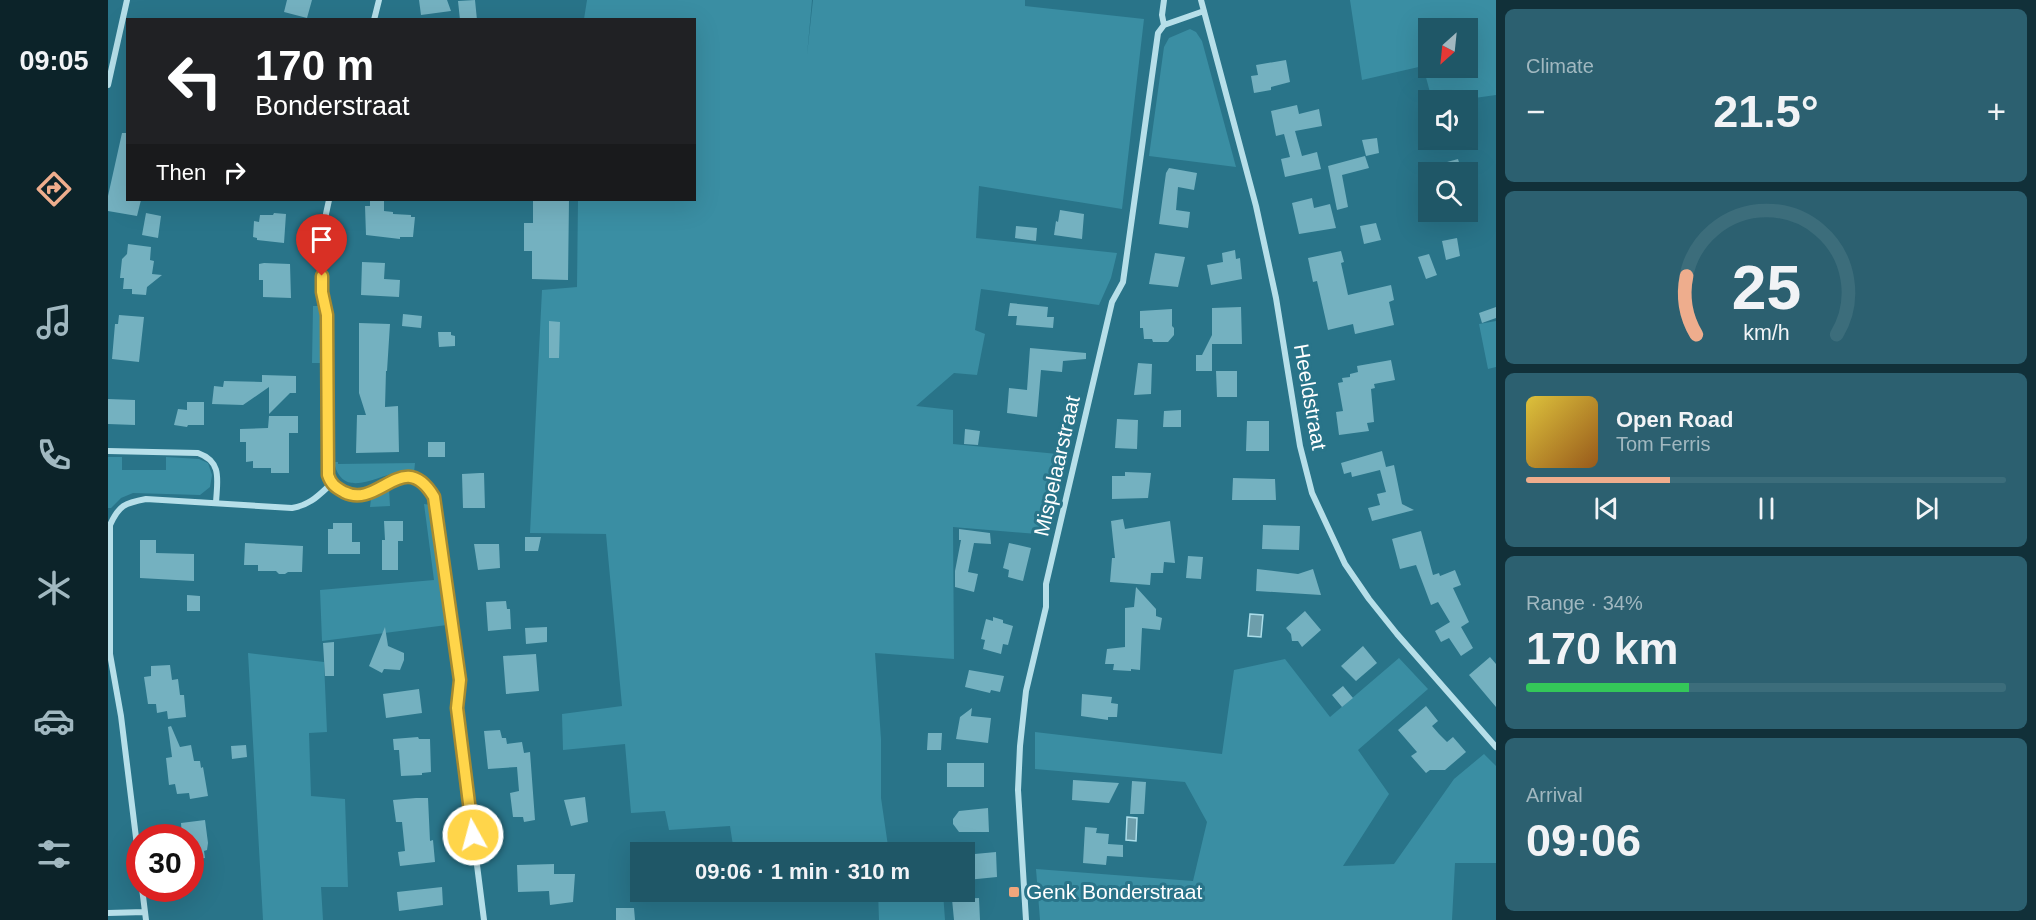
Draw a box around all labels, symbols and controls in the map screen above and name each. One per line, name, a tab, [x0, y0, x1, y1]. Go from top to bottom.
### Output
north arrow	[1418, 18, 1478, 78]
map controls	[1418, 18, 1478, 222]
icon: left	[156, 42, 234, 120]
text: 170 m	[255, 42, 374, 89]
text: 09:05	[19, 46, 89, 76]
text: Climate	[1526, 55, 1594, 77]
text: 21.5°	[1713, 86, 1819, 137]
button: sound	[1418, 90, 1478, 150]
text: Bonderstraat	[255, 91, 410, 121]
text: −	[1526, 93, 1545, 130]
text: +	[1987, 93, 2006, 130]
icon: right	[218, 156, 251, 189]
text: Then	[156, 160, 206, 185]
button: search	[1418, 162, 1478, 222]
icon: directions	[33, 168, 75, 210]
pin	[296, 214, 347, 276]
icon: arrive	[305, 223, 338, 256]
text: 25	[1731, 253, 1801, 322]
icon: music	[33, 301, 75, 343]
text: km/h	[1743, 321, 1789, 345]
street label: Heeldstraat	[1290, 342, 1331, 452]
street label: Mispelaarstraat	[1029, 393, 1084, 538]
text: Open Road	[1616, 407, 1733, 432]
text: Tom Ferris	[1616, 433, 1710, 455]
icon: phone	[33, 434, 75, 476]
icon: previous	[1590, 492, 1623, 525]
icon: pause	[1750, 492, 1783, 525]
icon: next	[1910, 492, 1943, 525]
icon: climate	[33, 567, 75, 609]
text: Range · 34%	[1526, 592, 1643, 614]
text: 170 km	[1526, 623, 1679, 674]
icon: car	[33, 700, 75, 742]
text: Arrival	[1526, 784, 1583, 806]
position arrow	[441, 803, 505, 867]
text: 09:06	[1526, 815, 1641, 866]
speed limit sign: 30	[126, 824, 204, 902]
icon: filters	[33, 833, 75, 875]
text: 09:06 · 1 min · 310 m	[695, 859, 910, 884]
place label: Genk Bonderstraat	[1026, 880, 1202, 903]
marker: Genk Bonderstraat	[1007, 885, 1021, 899]

